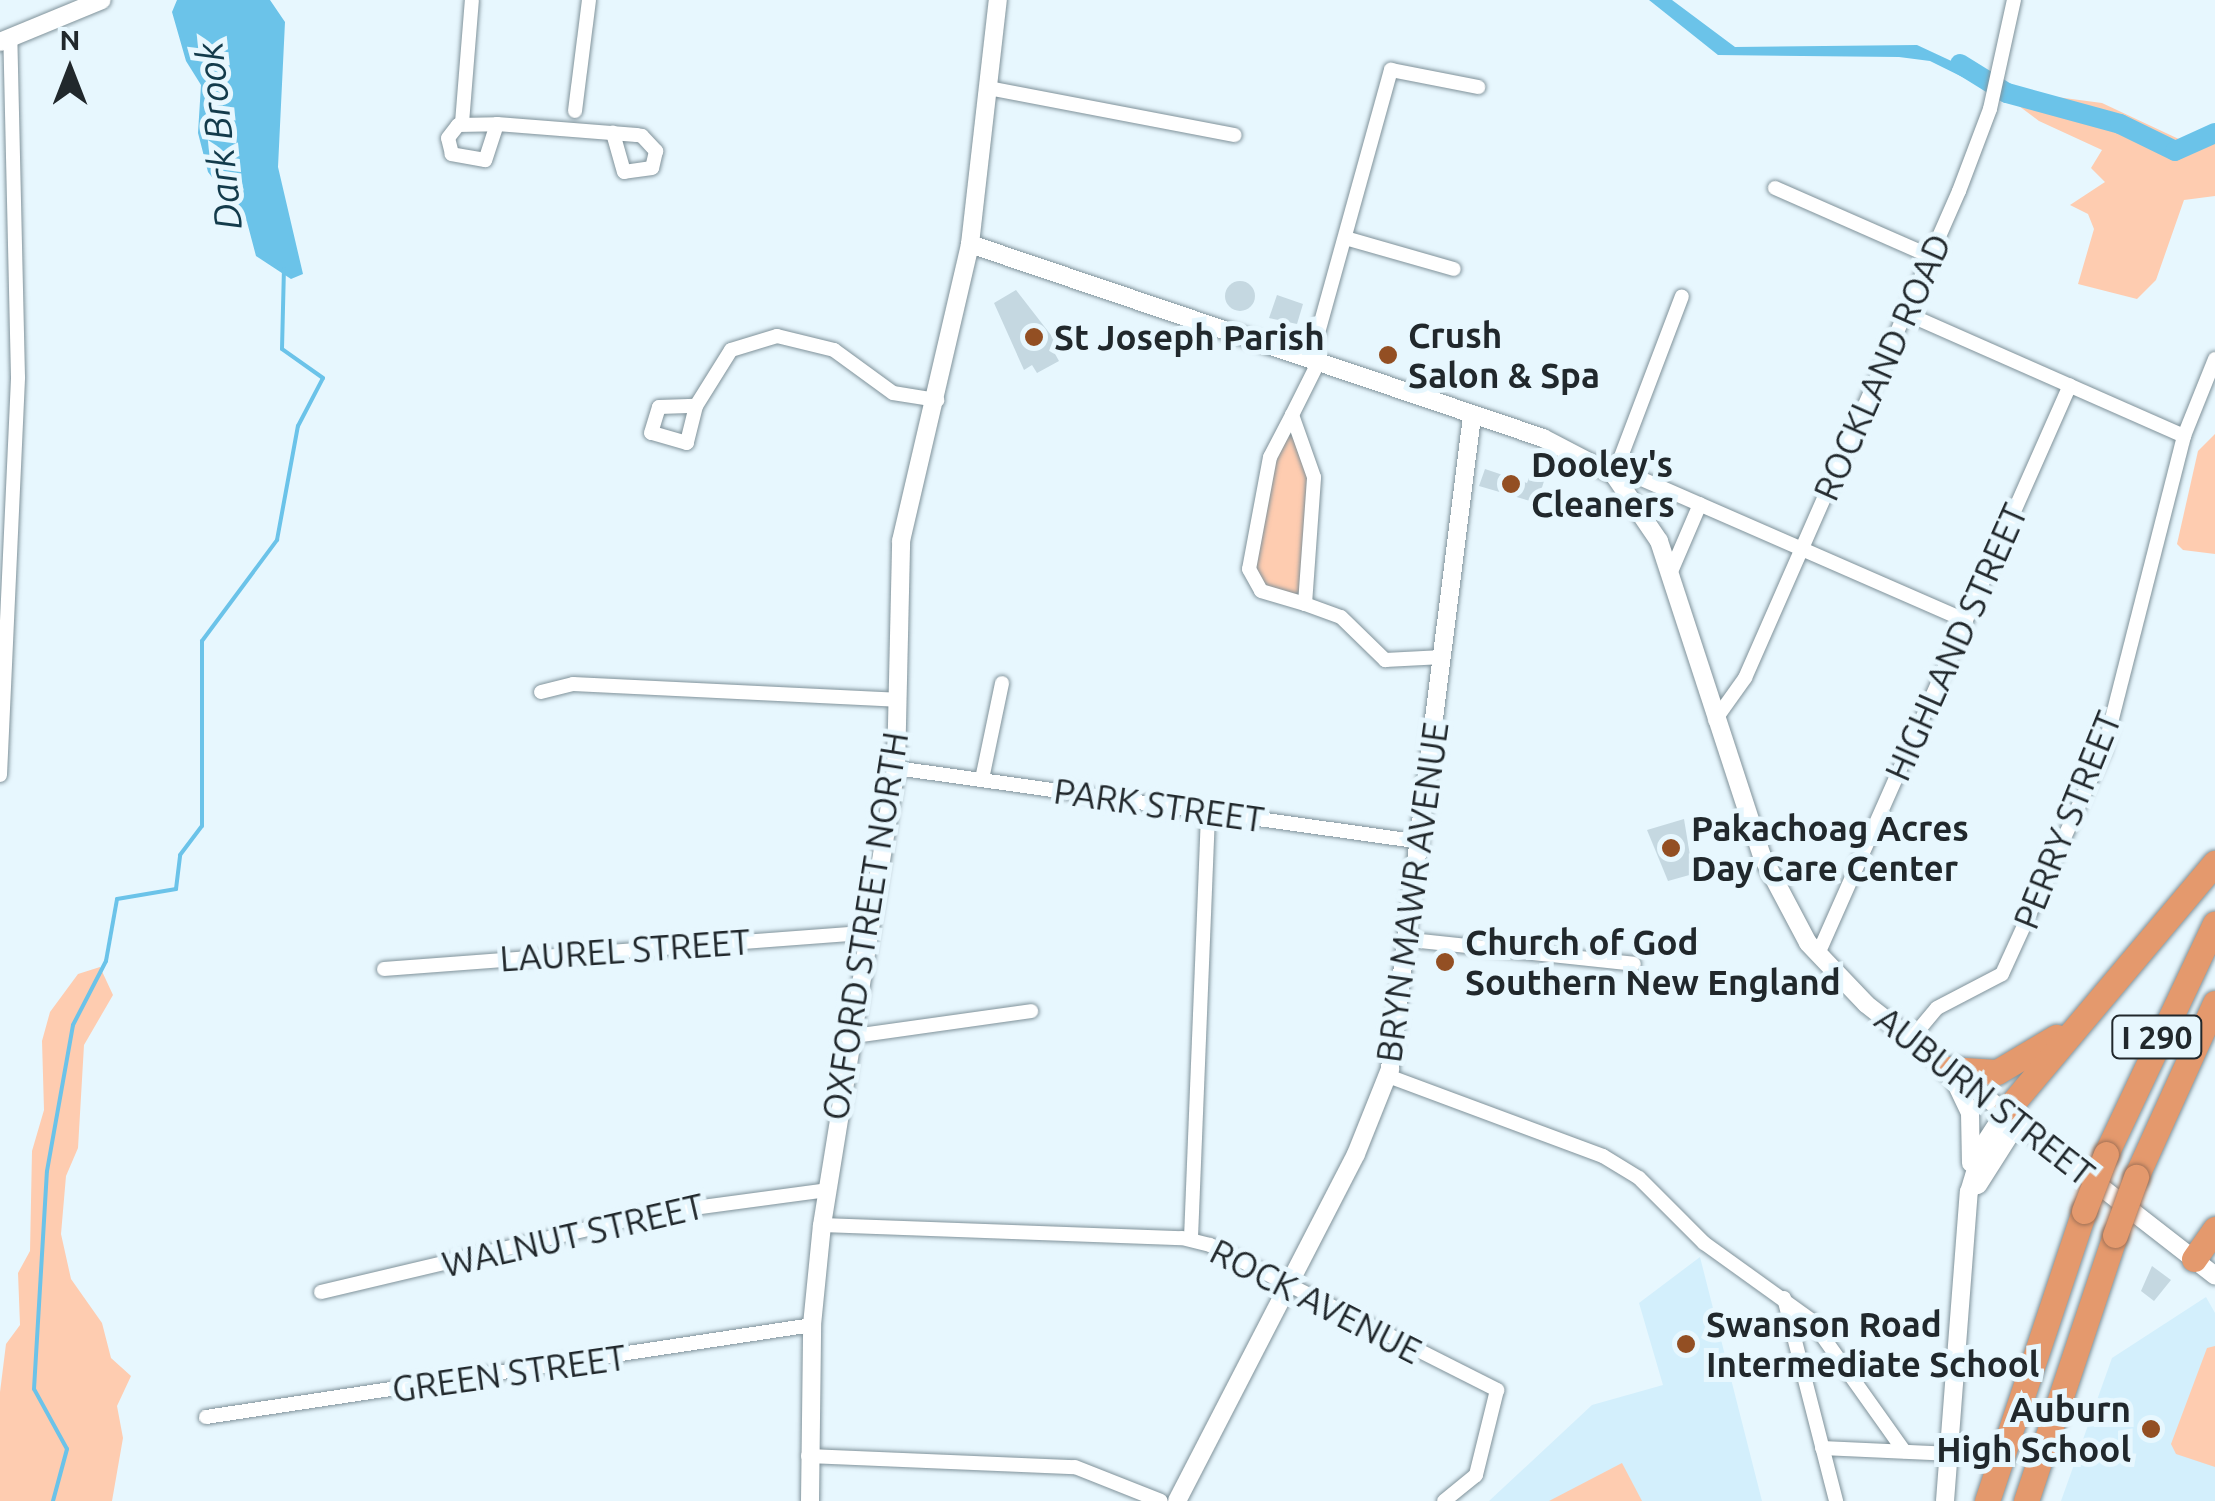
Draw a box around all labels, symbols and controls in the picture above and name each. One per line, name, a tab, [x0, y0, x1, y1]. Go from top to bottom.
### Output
north arrow	[20, 20, 120, 120]
text: N	[60, 24, 80, 55]
water label: Dark Brook	[186, 40, 252, 232]
street label: ROCKLAND ROAD	[1804, 227, 1960, 507]
place label: Crush Salon & Spa	[1408, 314, 1600, 396]
place label: St Joseph Parish	[1054, 316, 1325, 358]
marker: St Joseph Parish	[1023, 326, 1045, 348]
marker: Crush Salon & Spa	[1377, 344, 1399, 366]
place label: Dooley's Cleaners	[1531, 443, 1675, 525]
marker: Dooley's Cleaners	[1500, 473, 1522, 495]
street label: HIGHLAND STREET	[1876, 497, 2036, 787]
street label: PERRY STREET	[2004, 705, 2130, 935]
street label: BRYN MAWR AVENUE	[1367, 719, 1457, 1065]
street label: OXFORD STREET NORTH	[814, 729, 916, 1123]
street label: PARK STREET	[1051, 769, 1267, 841]
place label: Pakachoag Acres Day Care Center	[1691, 807, 1969, 889]
marker: Pakachoag Acres Day Care Center	[1660, 837, 1682, 859]
street label: LAUREL STREET	[498, 920, 752, 980]
place label: Church of God Southern New England	[1465, 921, 1841, 1003]
marker: Church of God Southern New England	[1434, 951, 1456, 973]
street label: AUBURN STREET	[1867, 998, 2103, 1194]
road number: I 290	[2110, 1010, 2204, 1064]
street label: WALNUT STREET	[438, 1184, 708, 1286]
street label: ROCK AVENUE	[1204, 1230, 1428, 1372]
place label: Swanson Road Intermediate School	[1706, 1303, 2039, 1385]
marker: Swanson Road Intermediate School	[1675, 1333, 1697, 1355]
street label: GREEN STREET	[389, 1336, 629, 1410]
place label: Auburn High School	[1936, 1388, 2131, 1470]
marker: Auburn High School	[2140, 1418, 2162, 1440]

